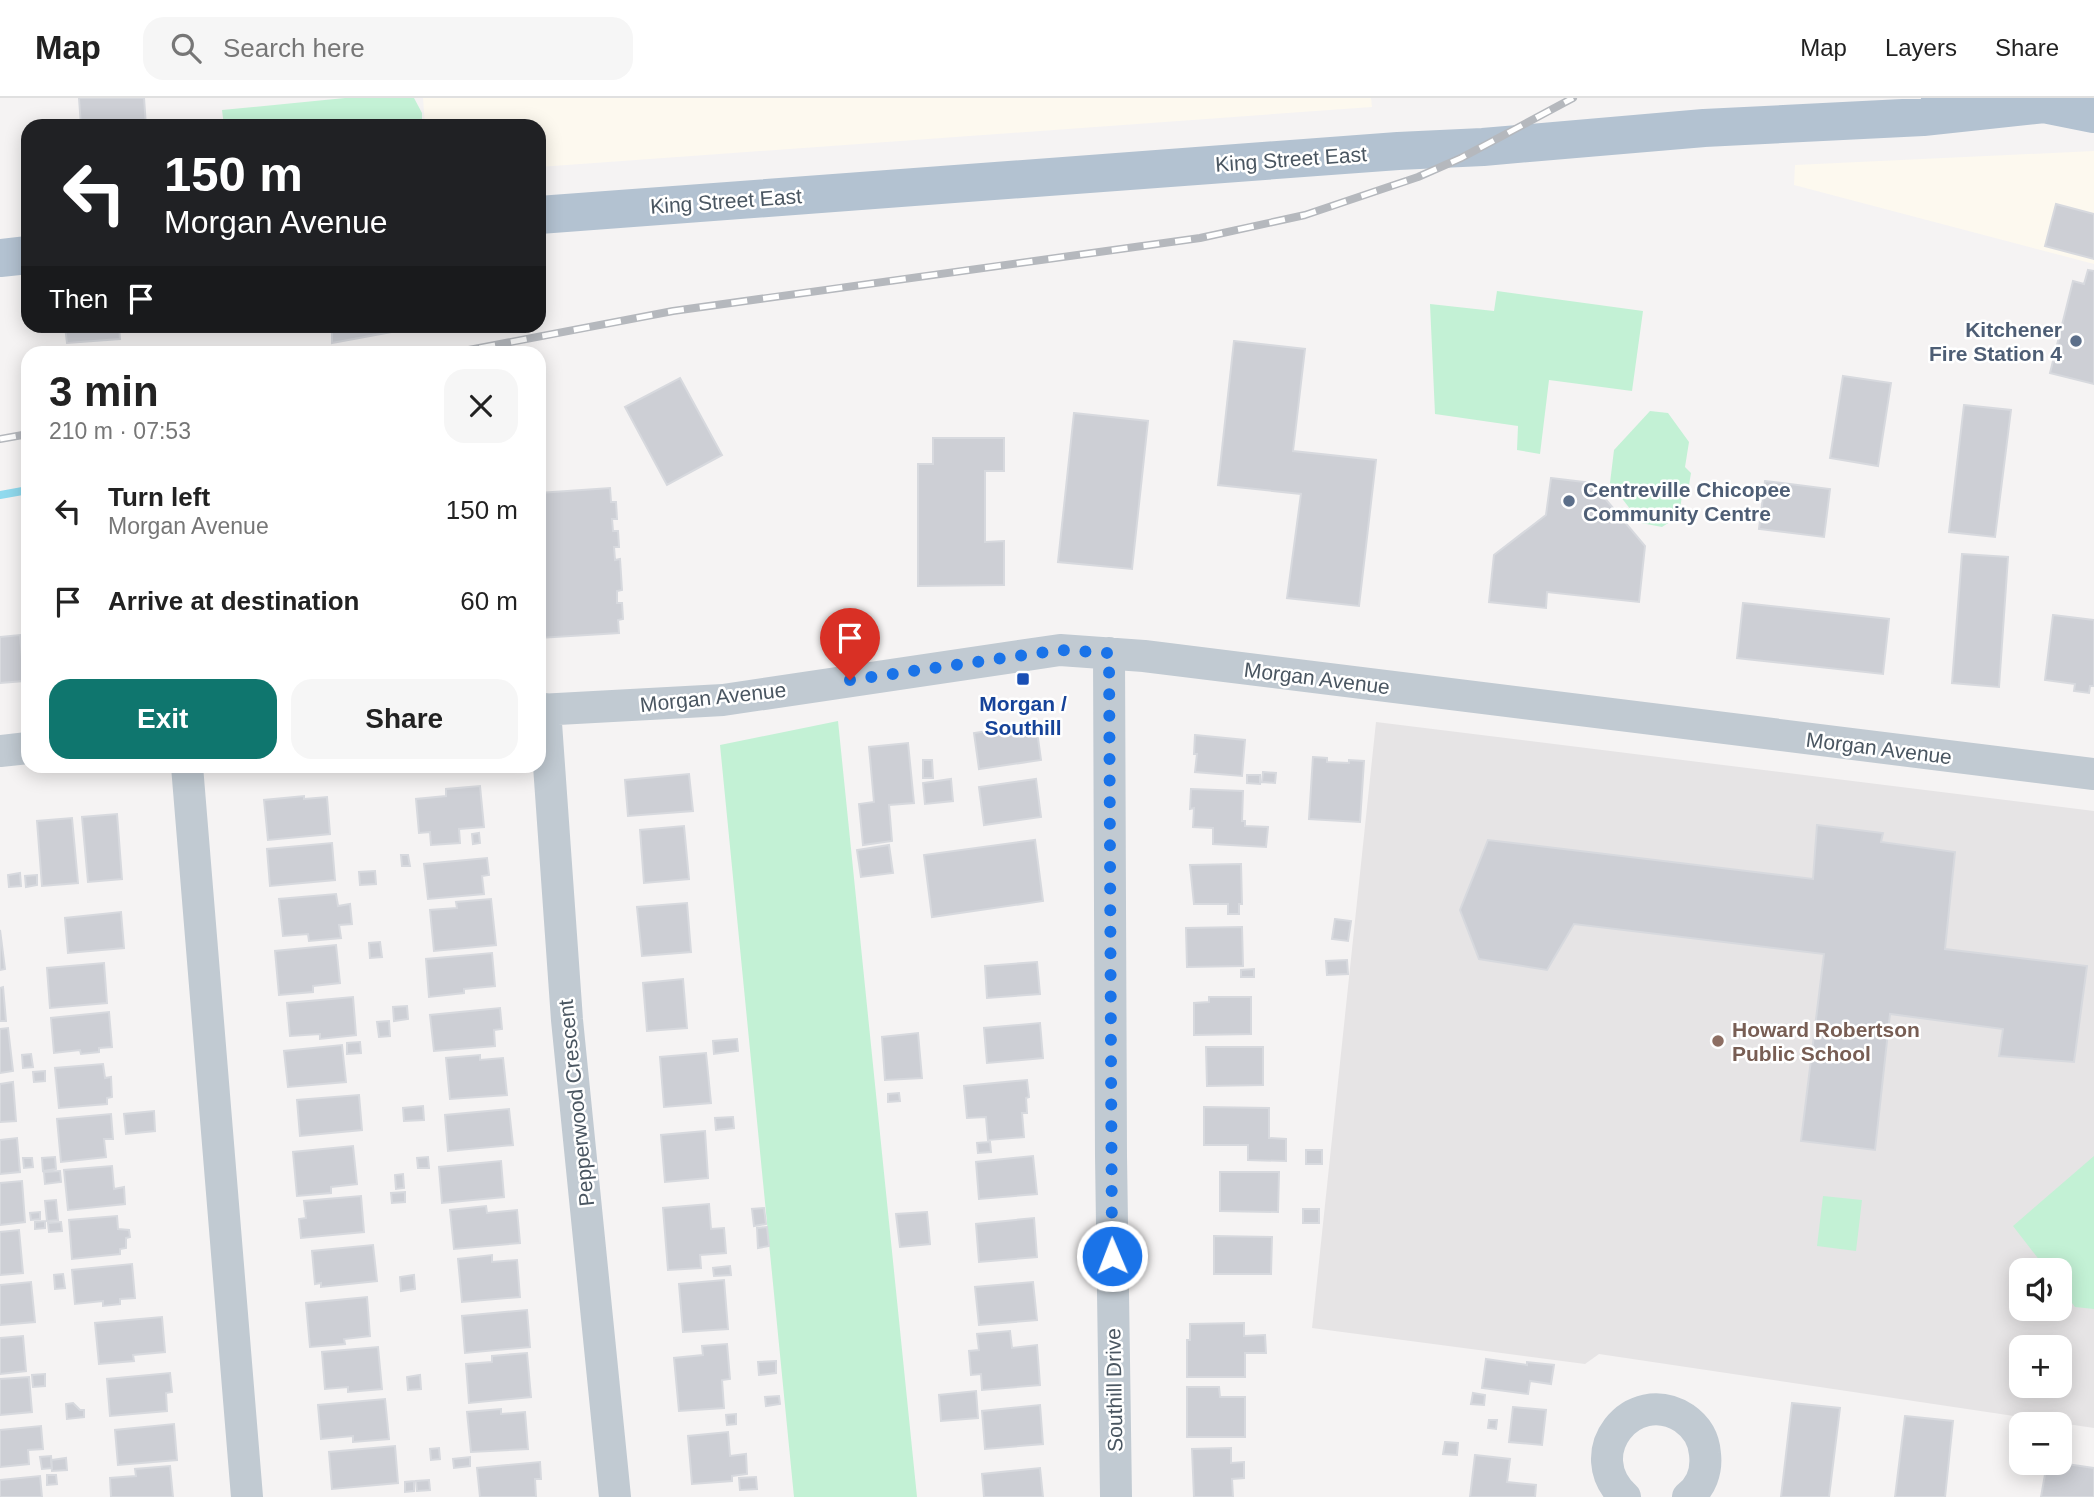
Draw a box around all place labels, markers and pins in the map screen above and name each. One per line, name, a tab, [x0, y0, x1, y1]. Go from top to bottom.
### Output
place label: Kitchener Fire Station 4	[1929, 318, 2062, 365]
marker: Kitchener Fire Station 4	[2068, 333, 2084, 349]
place label: Centreville Chicopee Community Centre	[1583, 478, 1791, 525]
marker: Centreville Chicopee Community Centre	[1561, 493, 1577, 509]
pin	[820, 608, 880, 680]
marker: Morgan / Southill	[1015, 671, 1031, 687]
place label: Morgan / Southill	[979, 692, 1067, 739]
place label: Howard Robertson Public School	[1732, 1018, 1920, 1065]
marker: Howard Robertson Public School	[1710, 1033, 1726, 1049]

